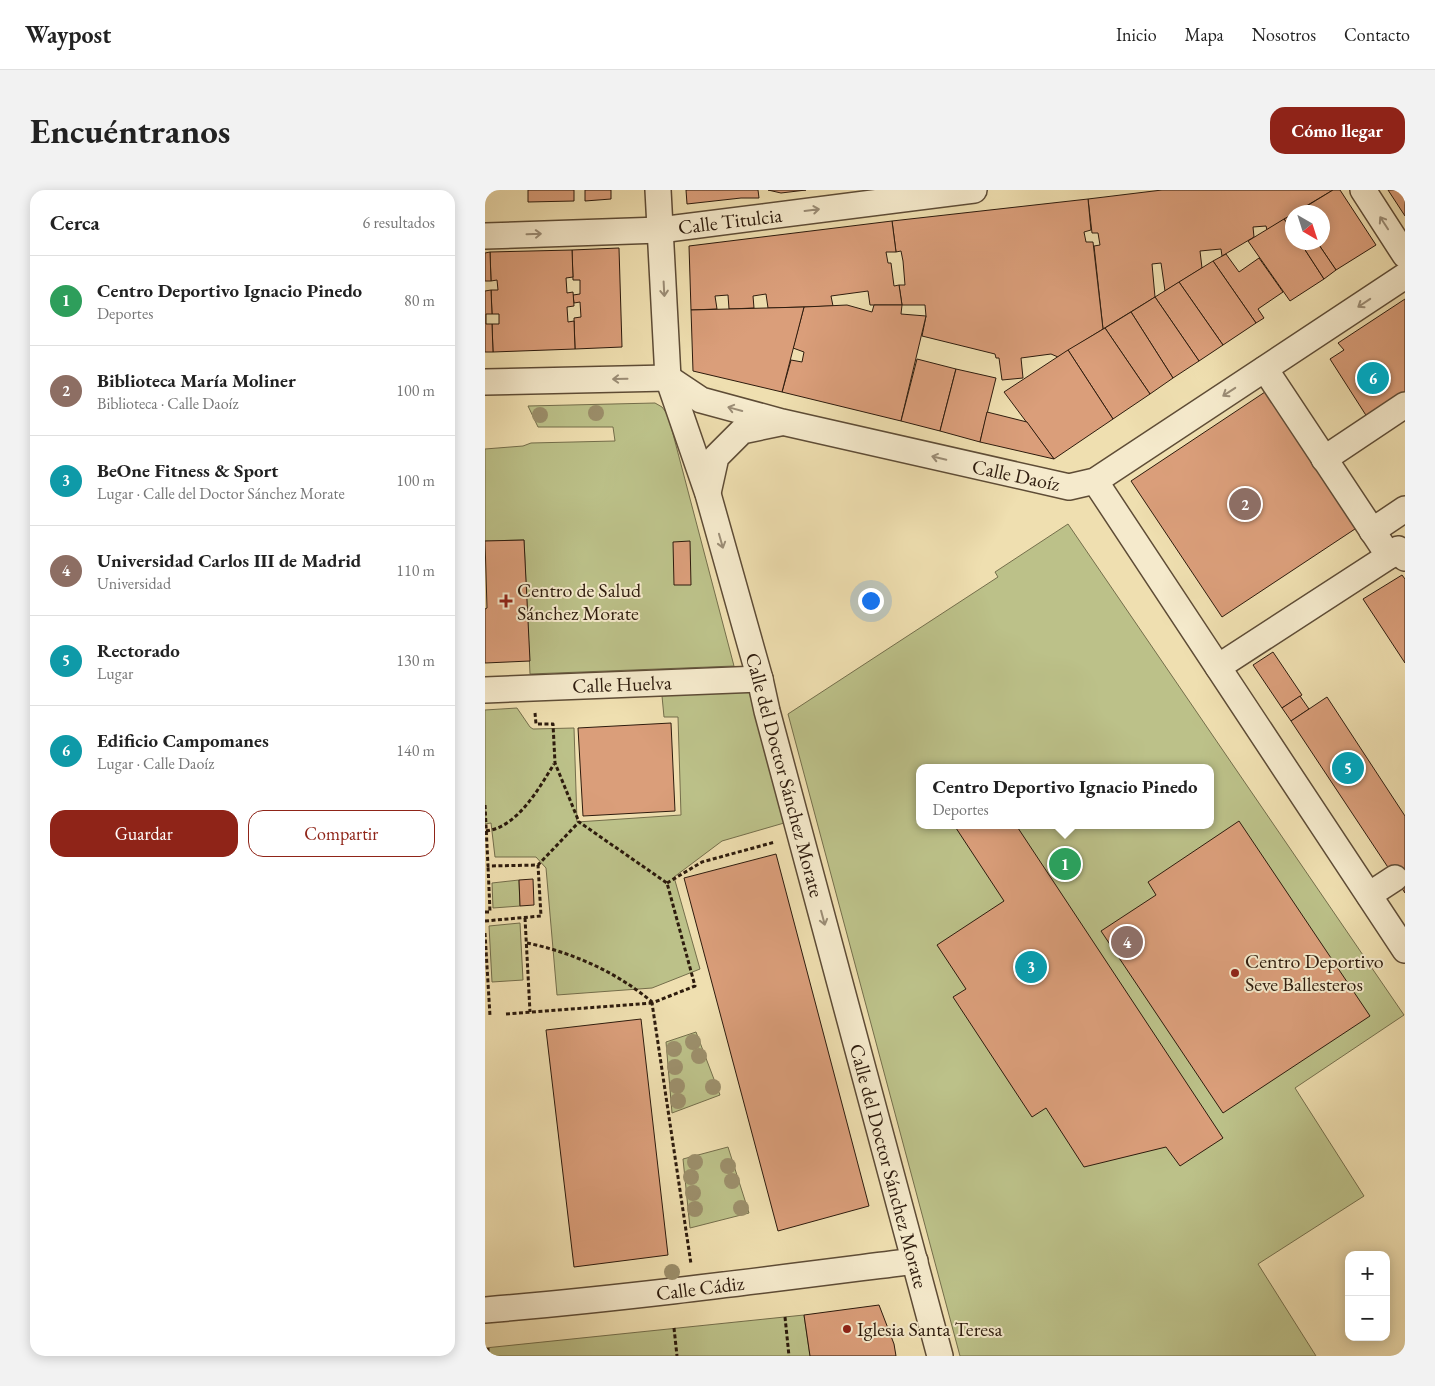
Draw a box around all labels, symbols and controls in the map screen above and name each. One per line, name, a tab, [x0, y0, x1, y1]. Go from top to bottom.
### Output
text: Waypost	[25, 19, 111, 50]
text: Inicio	[1116, 23, 1157, 46]
text: Mapa	[1185, 23, 1224, 46]
text: Nosotros	[1252, 23, 1316, 46]
text: Contacto	[1344, 23, 1410, 46]
button: Cómo llegar	[1270, 107, 1405, 154]
text: Encuéntranos	[30, 108, 230, 153]
street label: Calle Titulcia	[677, 202, 783, 240]
one-way arrow	[804, 205, 820, 215]
north arrow	[1285, 205, 1330, 250]
text: Cerca	[50, 209, 100, 236]
text: 6 resultados	[363, 212, 435, 233]
one-way arrow	[1379, 216, 1389, 230]
one-way arrow	[525, 229, 541, 239]
text: Centro Deportivo Ignacio Pinedo	[97, 278, 362, 303]
one-way arrow	[659, 281, 668, 297]
text: 1	[62, 290, 70, 311]
text: 80 m	[404, 290, 435, 311]
one-way arrow	[1358, 298, 1372, 308]
text: Deportes	[97, 303, 153, 324]
pin: 6	[1357, 359, 1389, 397]
text: Biblioteca María Moliner	[97, 368, 296, 393]
one-way arrow	[612, 374, 628, 384]
text: 2	[62, 380, 70, 401]
text: 100 m	[396, 380, 435, 401]
one-way arrow	[1222, 387, 1236, 398]
text: Biblioteca · Calle Daoíz	[97, 393, 239, 414]
one-way arrow	[727, 404, 743, 413]
one-way arrow	[932, 453, 948, 462]
street label: Calle Daoíz	[970, 453, 1063, 497]
text: BeOne Fitness & Sport	[97, 458, 279, 483]
text: 3	[62, 470, 70, 491]
text: 100 m	[396, 470, 435, 491]
text: Lugar · Calle del Doctor Sánchez Morate	[97, 483, 345, 504]
pin: 2	[1229, 485, 1261, 523]
one-way arrow	[716, 533, 726, 549]
text: Universidad Carlos III de Madrid	[97, 548, 361, 573]
text: 4	[62, 560, 70, 581]
text: 110 m	[396, 560, 435, 581]
text: Universidad	[97, 573, 171, 594]
place label: Centro de Salud Sánchez Morate	[517, 577, 642, 626]
your location	[858, 588, 884, 614]
marker: Centro de Salud Sánchez Morate	[499, 594, 513, 608]
text: Rectorado	[97, 638, 180, 663]
text: 5	[62, 650, 70, 671]
text: 130 m	[396, 650, 435, 671]
street label: Calle del Doctor Sánchez Morate	[740, 650, 830, 900]
text: Lugar	[97, 663, 133, 684]
street label: Calle Huelva	[572, 669, 672, 699]
text: Edificio Campomanes	[97, 728, 269, 753]
text: 6	[62, 740, 70, 761]
text: 140 m	[396, 740, 435, 761]
pin: 5	[1332, 749, 1364, 787]
text: Lugar · Calle Daoíz	[97, 753, 214, 774]
popup	[916, 764, 1214, 829]
text: Centro Deportivo Ignacio Pinedo	[932, 774, 1198, 799]
text: Deportes	[932, 799, 989, 820]
button: Guardar	[50, 810, 238, 857]
button: Compartir	[248, 810, 435, 857]
pin: 1	[1049, 845, 1081, 883]
one-way arrow	[818, 909, 828, 925]
pin: 4	[1111, 923, 1143, 961]
pin: 3	[1015, 948, 1047, 986]
place label: Centro Deportivo Seve Ballesteros	[1245, 948, 1384, 997]
marker: Centro Deportivo Seve Ballesteros	[1229, 967, 1241, 979]
street label: Calle del Doctor Sánchez Morate	[844, 1041, 934, 1291]
map controls	[1345, 1251, 1390, 1341]
button: +	[1345, 1251, 1390, 1296]
street label: Calle Cádiz	[655, 1270, 746, 1306]
button: −	[1345, 1296, 1390, 1341]
place label: Iglesia Santa Teresa	[857, 1316, 1003, 1342]
marker: Iglesia Santa Teresa	[841, 1323, 853, 1335]

